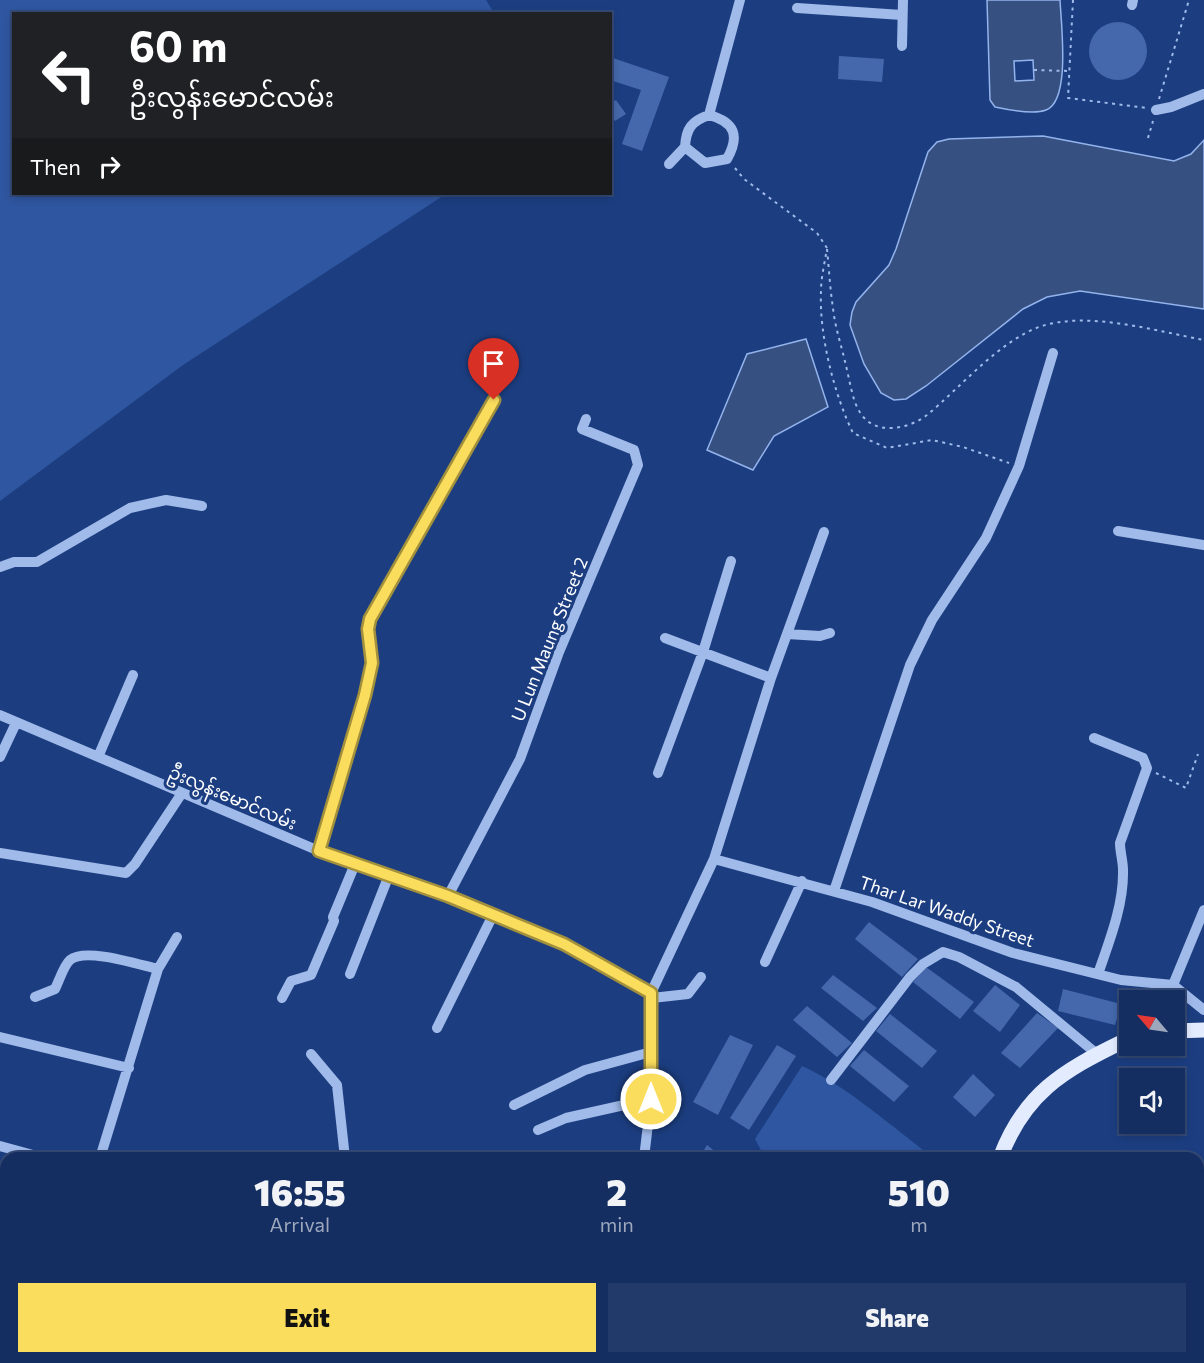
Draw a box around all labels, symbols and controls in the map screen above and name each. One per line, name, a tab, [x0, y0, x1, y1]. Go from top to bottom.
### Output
text: 60 m	[129, 19, 228, 71]
icon: left	[30, 36, 108, 114]
text: ဦးလွန်းမောင်လမ်း	[129, 80, 334, 113]
icon: right	[93, 150, 126, 183]
text: Then	[30, 153, 81, 180]
pin	[468, 338, 519, 400]
icon: arrive	[477, 347, 510, 380]
street label: U Lun Maung Street 2	[506, 554, 592, 724]
street label: ဦးလွန်းမောင်လမ်း	[164, 759, 301, 838]
street label: Thar Lar Waddy Street	[857, 871, 1037, 951]
north arrow	[1119, 990, 1185, 1056]
map controls	[1119, 990, 1185, 1134]
position arrow	[619, 1067, 683, 1131]
button: sound	[1119, 1068, 1185, 1134]
text: 16:55	[254, 1169, 346, 1213]
text: 2	[606, 1169, 627, 1213]
text: 510	[888, 1169, 950, 1213]
text: Arrival	[270, 1212, 330, 1236]
text: min	[600, 1212, 634, 1236]
text: m	[910, 1212, 928, 1236]
button: Exit	[18, 1283, 596, 1352]
button: Share	[608, 1283, 1186, 1352]

